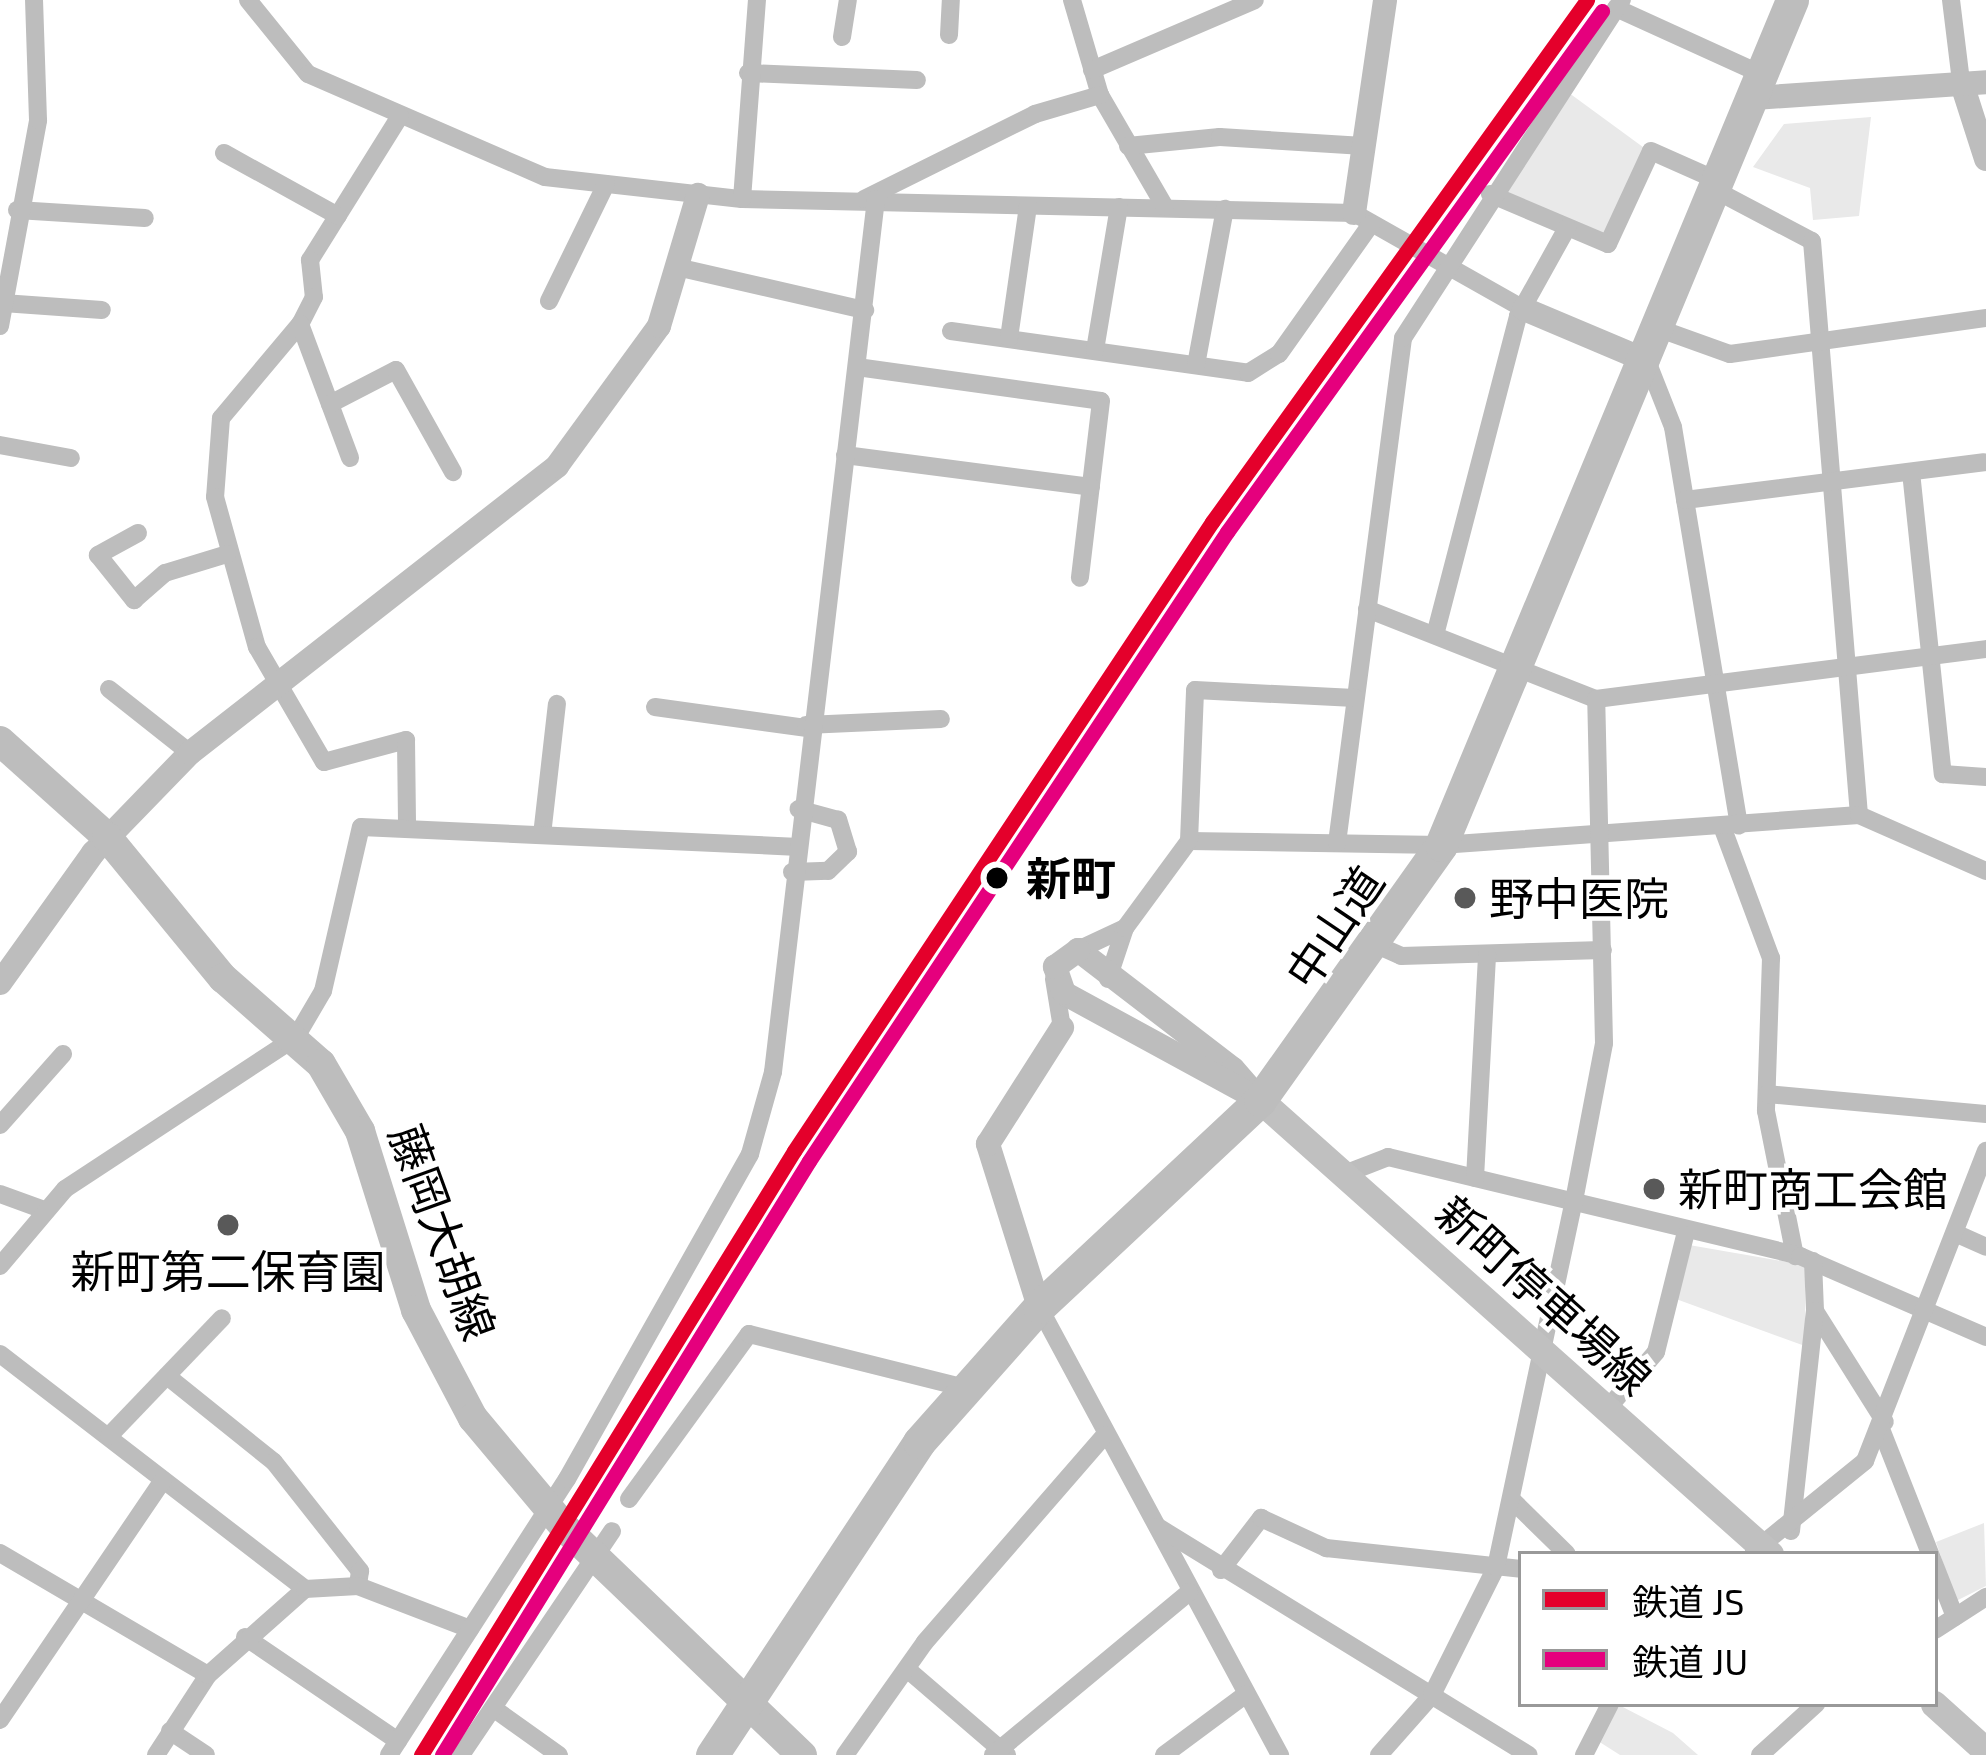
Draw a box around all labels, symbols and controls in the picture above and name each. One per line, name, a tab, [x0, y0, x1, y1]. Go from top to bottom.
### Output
place label: 新町	[1026, 851, 1116, 905]
street label: 中山道	[1274, 856, 1394, 998]
marker: 新町	[980, 861, 1014, 895]
place label: 野中医院	[1489, 871, 1669, 925]
marker: 野中医院	[1452, 885, 1478, 911]
street label: 藤岡大胡線	[379, 1117, 507, 1347]
place label: 新町商工会館	[1678, 1162, 1948, 1216]
marker: 新町商工会館	[1641, 1176, 1667, 1202]
street label: 新町停車場線	[1426, 1185, 1662, 1405]
marker: 新町第二保育園	[215, 1212, 241, 1238]
place label: 新町第二保育園	[71, 1244, 385, 1298]
legend	[1518, 1551, 1938, 1707]
text: 鉄道 JS	[1632, 1579, 1744, 1622]
text: 鉄道 JU	[1632, 1639, 1748, 1682]

